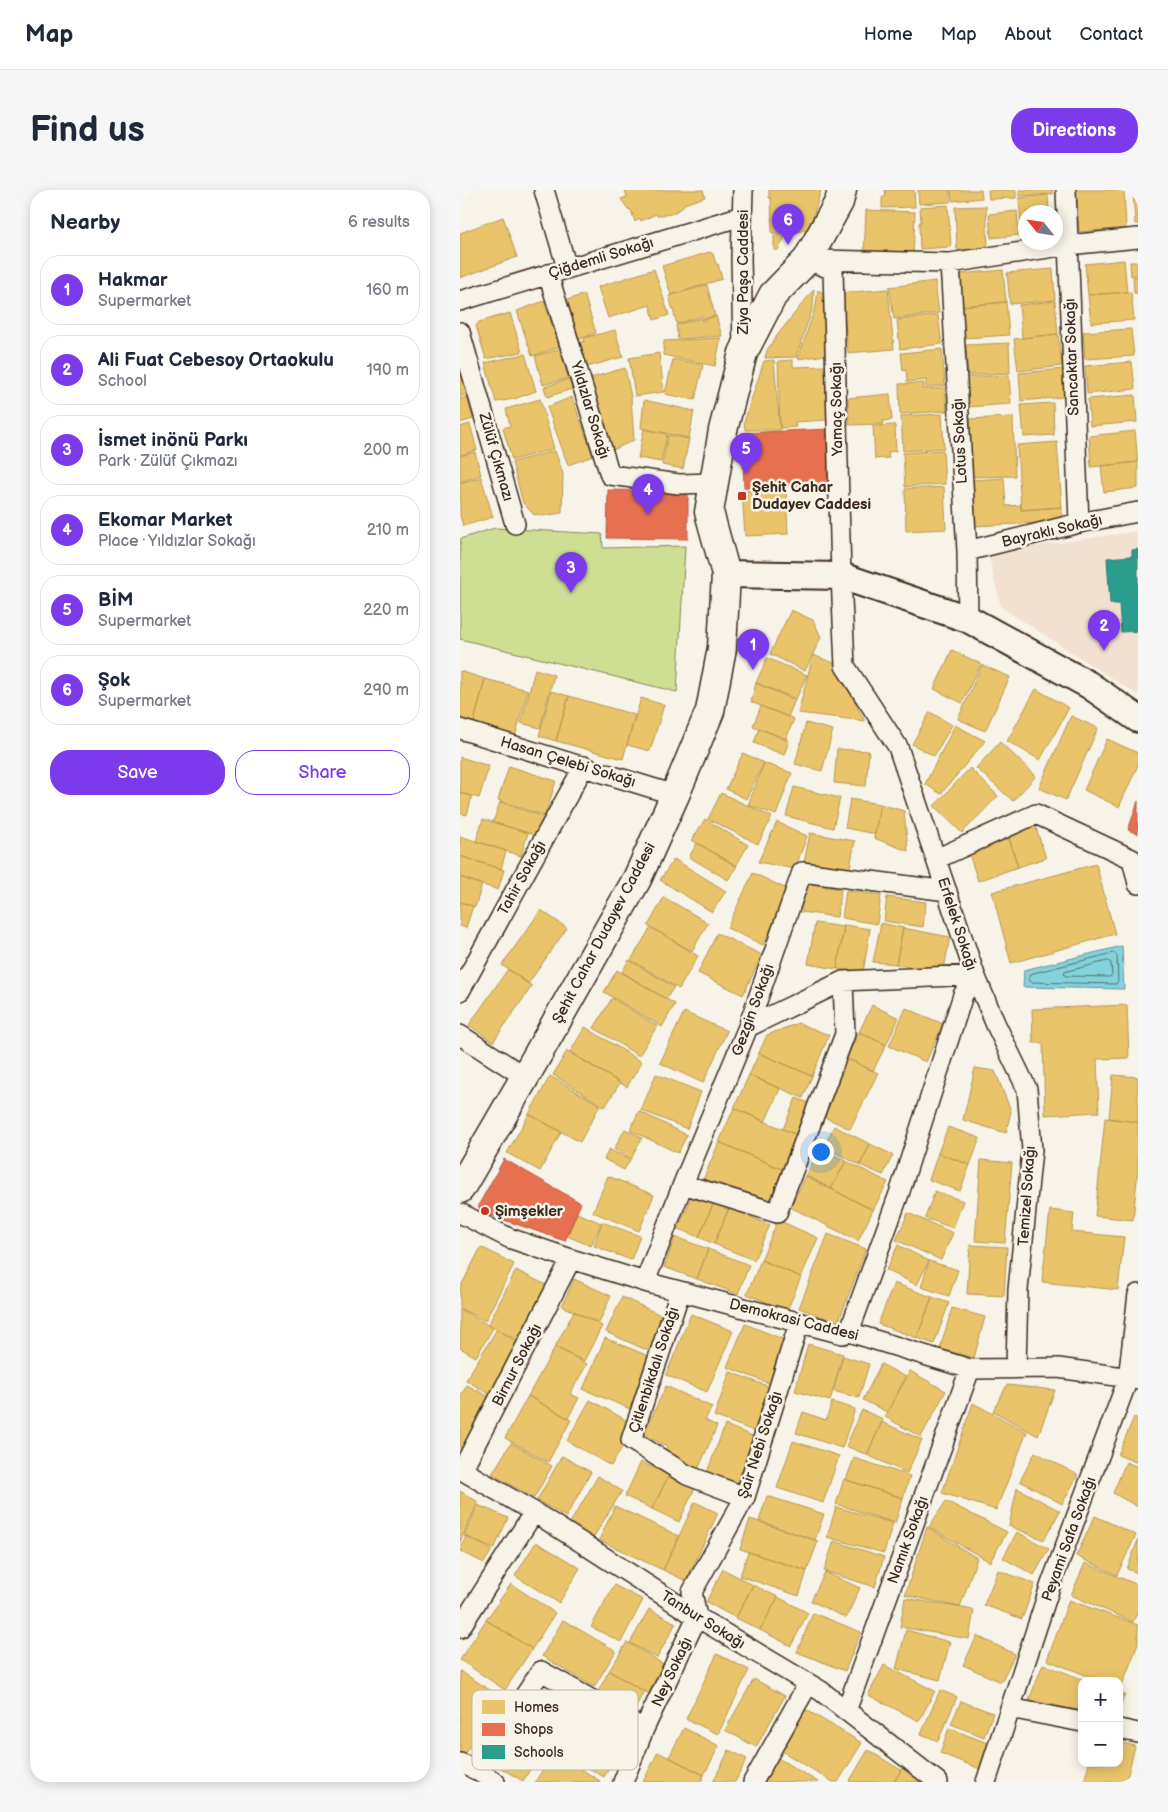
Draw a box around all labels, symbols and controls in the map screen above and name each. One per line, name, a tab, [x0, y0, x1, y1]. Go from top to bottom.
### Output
text: Map	[25, 20, 73, 49]
text: Home	[864, 24, 913, 45]
text: Map	[941, 24, 977, 45]
text: About	[1005, 24, 1052, 45]
text: Contact	[1080, 24, 1143, 45]
button: Directions	[1011, 108, 1138, 153]
text: Find us	[30, 109, 145, 152]
pin: 6	[772, 204, 804, 245]
north arrow	[1018, 205, 1063, 250]
street label: Ziya Paşa Caddesi	[734, 209, 753, 336]
text: Nearby	[50, 210, 120, 235]
text: 6 results	[348, 213, 410, 232]
street label: Çiğdemli Sokağı	[546, 233, 656, 283]
text: Hakmar	[98, 269, 168, 292]
text: 1	[64, 281, 70, 300]
text: 160 m	[366, 281, 409, 300]
text: Supermarket	[98, 292, 191, 311]
street label: Sancaktar Sokağı	[1060, 298, 1084, 416]
text: Ali Fuat Cebesoy Ortaokulu	[98, 349, 334, 372]
street label: Yıldızlar Sokağı	[566, 358, 614, 461]
text: 2	[62, 361, 72, 380]
text: 190 m	[367, 361, 409, 380]
street label: Yamaç Sokağı	[827, 362, 847, 457]
text: School	[98, 372, 147, 391]
street label: Lotus Sokağı	[948, 398, 972, 484]
street label: Zülüf Çıkmazı	[474, 410, 518, 503]
text: İsmet inönü Parkı	[98, 429, 248, 452]
pin: 5	[730, 433, 762, 474]
text: 3	[62, 441, 72, 460]
text: 200 m	[363, 441, 409, 460]
text: Park · Zülüf Çıkmazı	[98, 452, 238, 471]
pin: 4	[632, 474, 664, 515]
place label: Şehit Cahar Dudayev Caddesi	[752, 478, 871, 514]
marker: Şehit Cahar Dudayev Caddesi	[736, 490, 748, 502]
text: Ekomar Market	[98, 509, 232, 532]
street label: Bayraklı Sokağı	[1000, 510, 1104, 552]
text: 4	[62, 521, 72, 540]
text: 210 m	[367, 521, 409, 540]
text: Place · Yıldızlar Sokağı	[98, 532, 256, 551]
pin: 3	[555, 552, 587, 593]
text: BİM	[98, 589, 133, 612]
text: 5	[62, 601, 72, 620]
text: 220 m	[363, 601, 409, 620]
pin: 2	[1088, 610, 1120, 651]
text: Supermarket	[98, 612, 191, 631]
pin: 1	[737, 629, 769, 670]
text: Şok	[98, 669, 130, 692]
text: 6	[62, 681, 72, 700]
text: 290 m	[363, 681, 409, 700]
text: Supermarket	[98, 692, 191, 711]
street label: Hasan Çelebi Sokağı	[498, 732, 638, 792]
button: Save	[50, 750, 225, 795]
button: Share	[235, 750, 410, 795]
street label: Tahir Sokağı	[494, 837, 550, 919]
street label: Şehit Cahar Dudayev Caddesi	[548, 839, 660, 1027]
street label: Erfelek Sokağı	[933, 875, 981, 973]
street label: Gezgin Sokağı	[728, 961, 778, 1059]
your location	[808, 1139, 834, 1165]
street label: Temizel Sokağı	[1014, 1145, 1040, 1247]
place label: Şimşekler	[495, 1202, 564, 1221]
marker: Şimşekler	[479, 1205, 491, 1217]
street label: Demokrasi Caddesi	[727, 1295, 861, 1345]
street label: Çitlenbikdalı Sokağı	[625, 1304, 683, 1436]
street label: Birnur Sokağı	[488, 1320, 546, 1410]
street label: Şair Nebi Sokağı	[734, 1389, 786, 1501]
street label: Peyami Safa Sokağı	[1038, 1474, 1100, 1604]
street label: Namık Sokağı	[883, 1493, 933, 1587]
street label: Tanbur Sokağı	[657, 1587, 749, 1653]
street label: Ney Sokağı	[648, 1634, 696, 1710]
map controls	[1078, 1677, 1123, 1767]
button: +	[1078, 1677, 1123, 1722]
legend	[472, 1690, 638, 1770]
text: Homes	[514, 1699, 559, 1716]
text: Shops	[514, 1721, 553, 1738]
button: −	[1078, 1722, 1123, 1767]
text: Schools	[514, 1744, 564, 1761]

